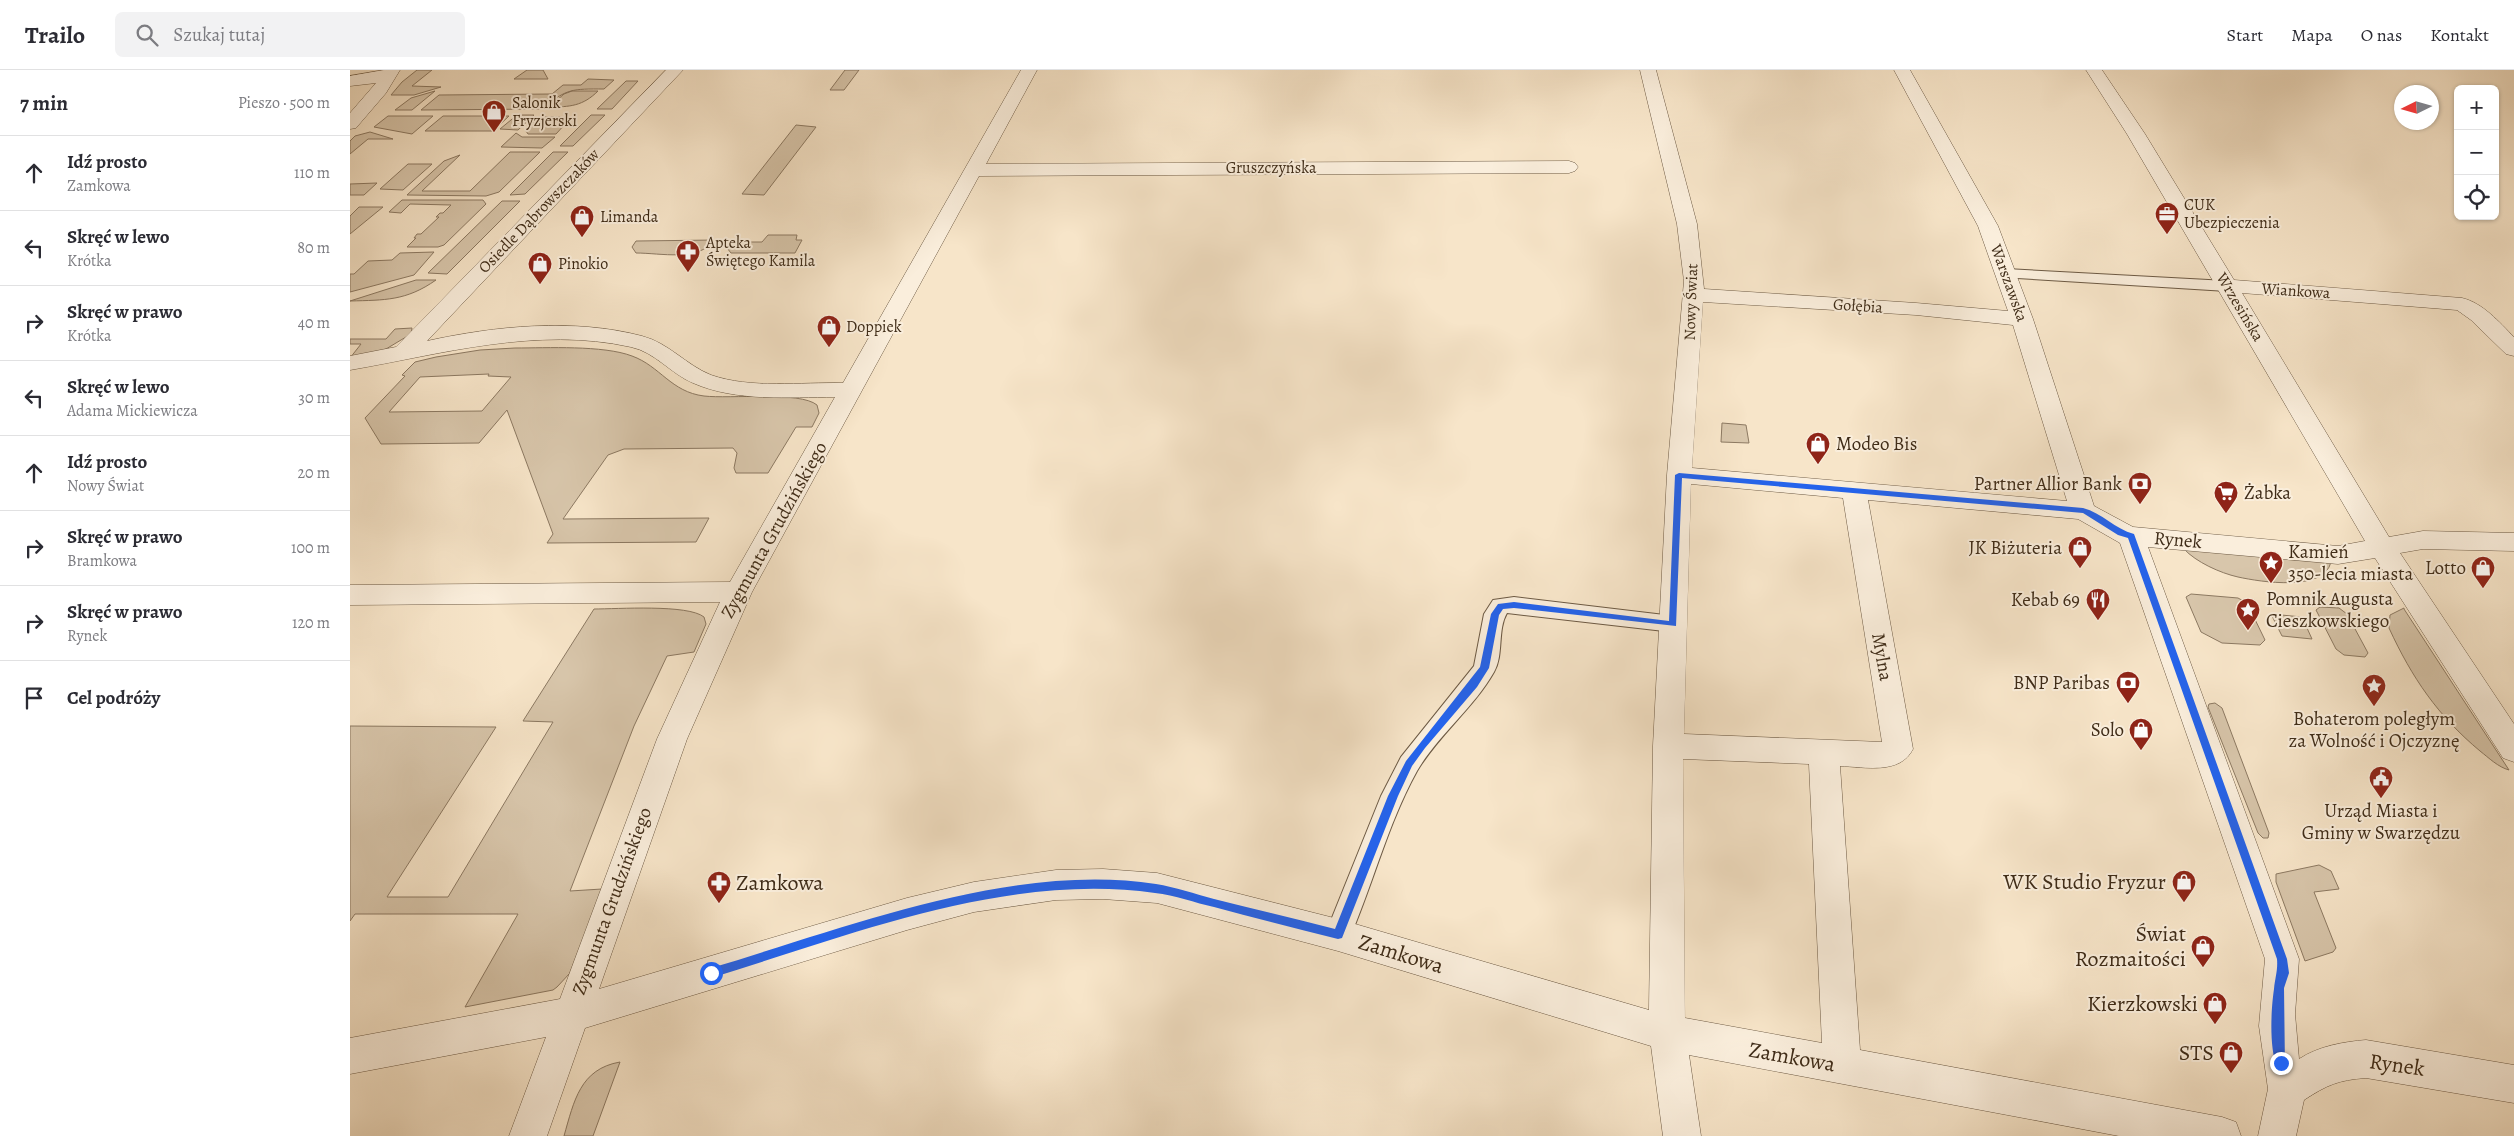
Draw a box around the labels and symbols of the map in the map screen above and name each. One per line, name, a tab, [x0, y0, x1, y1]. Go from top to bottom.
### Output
north arrow	[2394, 85, 2439, 130]
place label: Salonik Fryzjerski	[512, 92, 577, 132]
shop icon: Salonik Fryzjerski	[481, 99, 507, 133]
street label: Osiedle Dąbrowszczaków	[473, 143, 605, 278]
street label: Gruszczyńska	[1226, 157, 1317, 179]
place label: CUK Ubezpieczenia	[2184, 194, 2280, 234]
office icon: CUK Ubezpieczenia	[2154, 201, 2180, 235]
shop icon: Limanda	[569, 204, 595, 238]
place label: Limanda	[600, 206, 659, 228]
place label: Apteka Świętego Kamila	[705, 232, 816, 272]
pharmacy icon: Apteka Świętego Kamila	[675, 239, 701, 273]
street label: Warszawska	[1984, 240, 2033, 325]
shop icon: Pinokio	[527, 251, 553, 285]
place label: Pinokio	[558, 253, 608, 275]
street label: Nowy Świat	[1679, 263, 1703, 341]
street label: Wrzesińska	[2210, 268, 2269, 346]
street label: Wiankowa	[2260, 278, 2332, 304]
street label: Gołębia	[1832, 293, 1884, 319]
shop icon: Doppiek	[816, 314, 842, 348]
place label: Doppiek	[846, 316, 902, 338]
shop icon: Modeo Bis	[1805, 431, 1831, 465]
place label: Modeo Bis	[1836, 431, 1917, 457]
street label: Zygmunta Grudzińskiego	[715, 437, 833, 623]
place label: Partner Allior Bank	[1974, 471, 2123, 497]
bank icon: Partner Allior Bank	[2127, 471, 2153, 505]
supermarket icon: Żabka	[2213, 480, 2239, 514]
place label: Żabka	[2244, 480, 2291, 506]
street label: Rynek	[2153, 525, 2204, 555]
place label: JK Biżuteria	[1969, 535, 2062, 561]
shop icon: JK Biżuteria	[2067, 535, 2093, 569]
place label: Kamień 350-lecia miasta	[2288, 539, 2414, 587]
place icon: Kamień 350-lecia miasta	[2258, 550, 2284, 584]
place label: Lotto	[2425, 555, 2466, 581]
shop icon: Lotto	[2470, 555, 2496, 589]
place label: Pomnik Augusta Cieszkowskiego	[2266, 586, 2394, 634]
place label: Kebab 69	[2011, 587, 2080, 613]
restaurant icon: Kebab 69	[2085, 587, 2111, 621]
place icon: Pomnik Augusta Cieszkowskiego	[2235, 597, 2261, 631]
street label: Mylna	[1865, 631, 1899, 683]
place label: BNP Paribas	[2013, 670, 2110, 696]
bank icon: BNP Paribas	[2115, 670, 2141, 704]
place icon: Bohaterom poległym za Wolność i Ojczyznę	[2361, 673, 2387, 707]
place label: Bohaterom poległym za Wolność i Ojczyznę	[2288, 706, 2460, 754]
place label: Solo	[2091, 717, 2124, 743]
shop icon: Solo	[2128, 717, 2154, 751]
public building icon: Urząd Miasta i Gminy w Swarzędzu	[2368, 765, 2394, 799]
place label: Urząd Miasta i Gminy w Swarzędzu	[2302, 798, 2461, 846]
street label: Zygmunta Grudzińskiego	[566, 804, 658, 998]
place label: WK Studio Fryzur	[2002, 867, 2166, 897]
place label: Zamkowa	[736, 868, 824, 898]
shop icon: WK Studio Fryzur	[2171, 869, 2197, 903]
pharmacy icon: Zamkowa	[706, 870, 732, 904]
place label: Świat Rozmaitości	[2075, 919, 2186, 974]
street label: Zamkowa	[1355, 927, 1448, 981]
shop icon: Świat Rozmaitości	[2190, 934, 2216, 968]
route start	[700, 962, 723, 985]
place label: Kierzkowski	[2087, 989, 2198, 1019]
shop icon: Kierzkowski	[2202, 991, 2228, 1025]
street label: Zamkowa	[1746, 1035, 1838, 1080]
place label: STS	[2179, 1038, 2214, 1068]
shop icon: STS	[2218, 1040, 2244, 1074]
street label: Rynek	[2367, 1046, 2427, 1084]
route end	[2270, 1052, 2293, 1075]

